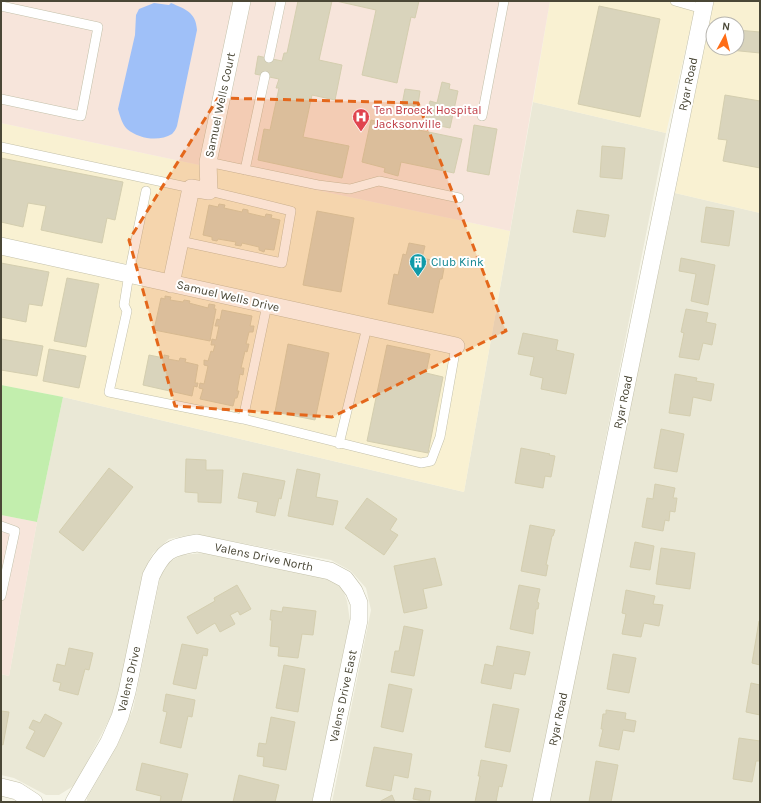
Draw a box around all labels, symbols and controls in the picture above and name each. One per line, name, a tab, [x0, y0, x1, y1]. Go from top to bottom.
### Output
north arrow	[705, 16, 745, 56]
text: N	[721, 20, 731, 34]
street label: Samuel Wells Court	[202, 51, 238, 159]
street label: Ryar Road	[676, 56, 700, 112]
place label: Ten Broeck Hospital Jacksonville	[374, 103, 482, 131]
hospital icon: Ten Broeck Hospital Jacksonville	[351, 107, 371, 132]
building icon: Club Kink	[408, 252, 428, 277]
place label: Club Kink	[431, 255, 484, 269]
street label: Samuel Wells Drive	[175, 277, 281, 315]
street label: Ryar Road	[611, 374, 635, 430]
street label: Valens Drive North	[213, 540, 315, 574]
street label: Valens Drive	[115, 645, 143, 713]
street label: Valens Drive East	[326, 648, 360, 743]
street label: Ryar Road	[546, 691, 570, 747]

